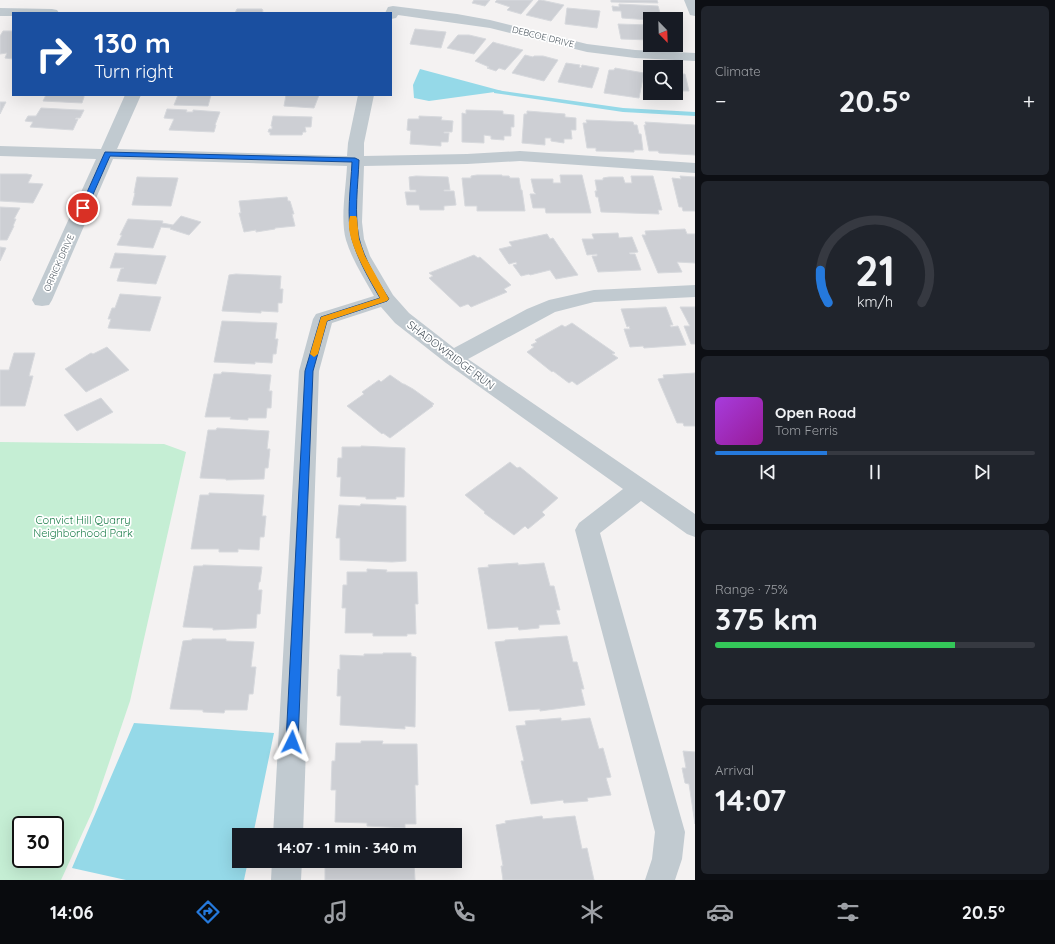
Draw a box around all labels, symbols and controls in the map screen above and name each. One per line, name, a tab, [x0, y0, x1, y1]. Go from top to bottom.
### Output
north arrow	[643, 12, 683, 52]
map controls	[643, 12, 683, 100]
street label: DEBCOE DRIVE	[511, 23, 575, 50]
text: 130 m	[94, 25, 171, 60]
icon: right	[28, 28, 80, 80]
text: Turn right	[94, 60, 174, 83]
button: search	[643, 60, 683, 100]
text: Climate	[715, 63, 761, 79]
text: 20.5°	[839, 82, 911, 120]
text: −	[715, 87, 726, 115]
text: +	[1023, 87, 1035, 115]
pin	[66, 191, 100, 225]
icon: arrive	[72, 197, 94, 219]
street label: ORRICK DRIVE	[41, 232, 76, 293]
text: 21	[855, 244, 895, 296]
text: km/h	[857, 293, 893, 311]
street label: SHADOWRIDGE RUN	[404, 317, 498, 393]
text: Open Road	[775, 403, 856, 422]
text: Tom Ferris	[775, 422, 838, 438]
icon: previous	[757, 461, 779, 483]
icon: pause	[864, 461, 886, 483]
icon: next	[971, 461, 993, 483]
park label: Convict Hill Quarry Neighborhood Park	[33, 513, 133, 540]
text: Range · 75%	[715, 581, 788, 597]
text: 375 km	[715, 600, 818, 638]
position arrow	[271, 721, 313, 763]
text: Arrival	[715, 762, 754, 778]
text: 14:07	[715, 781, 786, 819]
speed limit sign: 30	[12, 816, 64, 868]
text: 14:07 · 1 min · 340 m	[277, 838, 417, 857]
icon: directions	[194, 898, 222, 926]
icon: music	[322, 898, 350, 926]
icon: phone	[450, 898, 478, 926]
icon: climate	[578, 898, 606, 926]
icon: car	[706, 898, 734, 926]
icon: filters	[834, 898, 862, 926]
text: 14:06	[50, 901, 94, 924]
text: 20.5°	[962, 901, 1005, 924]

